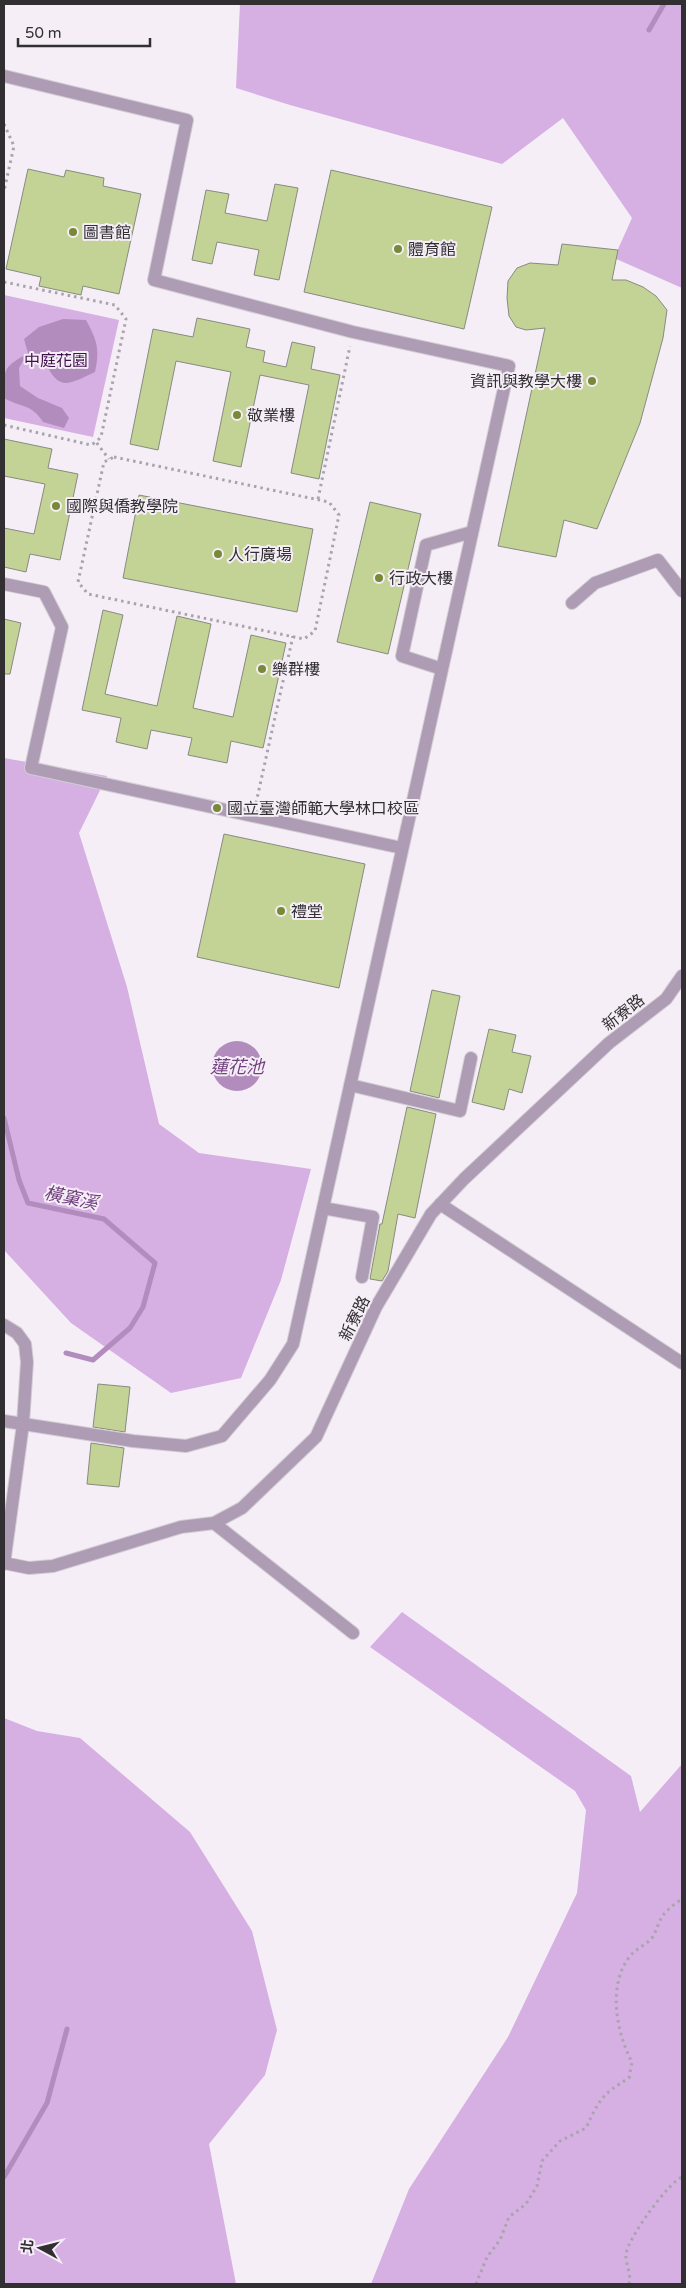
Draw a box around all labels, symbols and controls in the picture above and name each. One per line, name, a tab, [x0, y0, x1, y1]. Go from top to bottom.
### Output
scale bar	[18, 15, 150, 47]
text: 50 m	[25, 24, 62, 42]
place label: 圖書館	[83, 223, 131, 243]
marker: 圖書館	[67, 226, 79, 238]
place label: 體育館	[408, 240, 456, 260]
marker: 體育館	[392, 243, 404, 255]
park label: 中庭花園	[24, 351, 88, 371]
place label: 資訊與教學大樓	[470, 372, 582, 392]
marker: 資訊與教學大樓	[586, 375, 598, 387]
place label: 敬業樓	[247, 406, 295, 426]
marker: 敬業樓	[231, 409, 243, 421]
place label: 國際與僑教學院	[66, 497, 178, 517]
marker: 國際與僑教學院	[50, 500, 62, 512]
place label: 人行廣場	[228, 545, 292, 565]
marker: 人行廣場	[212, 548, 224, 560]
place label: 行政大樓	[389, 569, 453, 589]
marker: 行政大樓	[373, 572, 385, 584]
place label: 樂群樓	[272, 660, 320, 680]
marker: 樂群樓	[256, 663, 268, 675]
place label: 國立臺灣師範大學林口校區	[227, 799, 419, 819]
marker: 國立臺灣師範大學林口校區	[211, 802, 223, 814]
place label: 禮堂	[291, 902, 323, 922]
marker: 禮堂	[275, 905, 287, 917]
street label: 新寮路	[599, 990, 649, 1035]
water label: 蓮花池	[210, 1056, 266, 1078]
water label: 橫窠溪	[42, 1182, 103, 1215]
street label: 新寮路	[335, 1292, 374, 1344]
north arrow	[15, 2223, 65, 2273]
text: 北	[18, 2238, 37, 2254]

